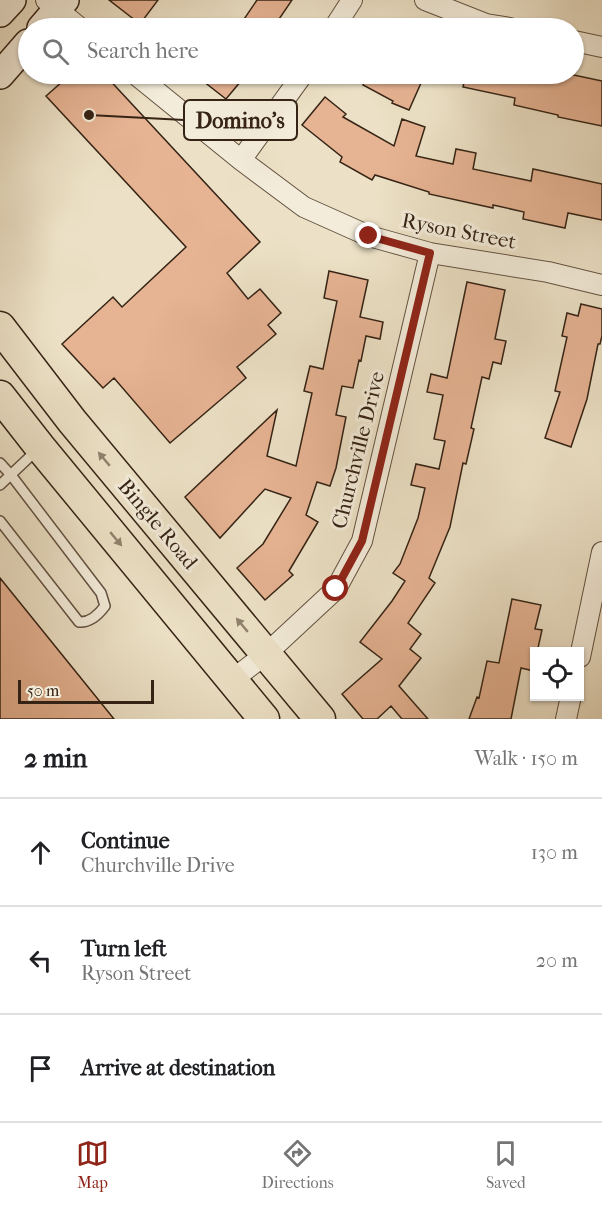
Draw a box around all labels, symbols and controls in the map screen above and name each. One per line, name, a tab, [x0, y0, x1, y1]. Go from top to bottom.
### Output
search box	[18, 18, 584, 84]
icon: search	[39, 35, 72, 68]
text: Search here	[87, 38, 199, 64]
callout: Domino's	[184, 100, 297, 140]
text: Domino's	[195, 108, 285, 134]
street label: Ryson Street	[400, 208, 519, 254]
route end	[355, 222, 381, 248]
street label: Churchville Drive	[327, 369, 389, 531]
one-way arrow	[98, 452, 111, 467]
street label: Bingle Road	[113, 474, 203, 574]
one-way arrow	[109, 532, 122, 547]
route start	[322, 575, 348, 601]
one-way arrow	[236, 617, 249, 633]
map controls	[530, 647, 584, 701]
button: locate	[530, 647, 584, 701]
scale bar	[18, 677, 154, 704]
text: 50 m	[27, 681, 59, 700]
text: 2 min	[24, 743, 87, 774]
text: Walk · 150 m	[474, 747, 578, 770]
text: Continue	[81, 828, 170, 854]
icon: ahead	[24, 836, 57, 869]
text: 130 m	[531, 841, 578, 864]
text: Churchville Drive	[81, 854, 235, 877]
text: Turn left	[81, 936, 167, 962]
icon: left	[24, 944, 57, 977]
text: 20 m	[536, 949, 578, 972]
text: Ryson Street	[81, 962, 191, 985]
icon: arrive	[24, 1052, 57, 1085]
text: Arrive at destination	[81, 1055, 275, 1081]
tab: Map	[76, 1137, 109, 1192]
tab: Directions	[262, 1137, 334, 1192]
tab: Saved	[486, 1137, 526, 1192]

